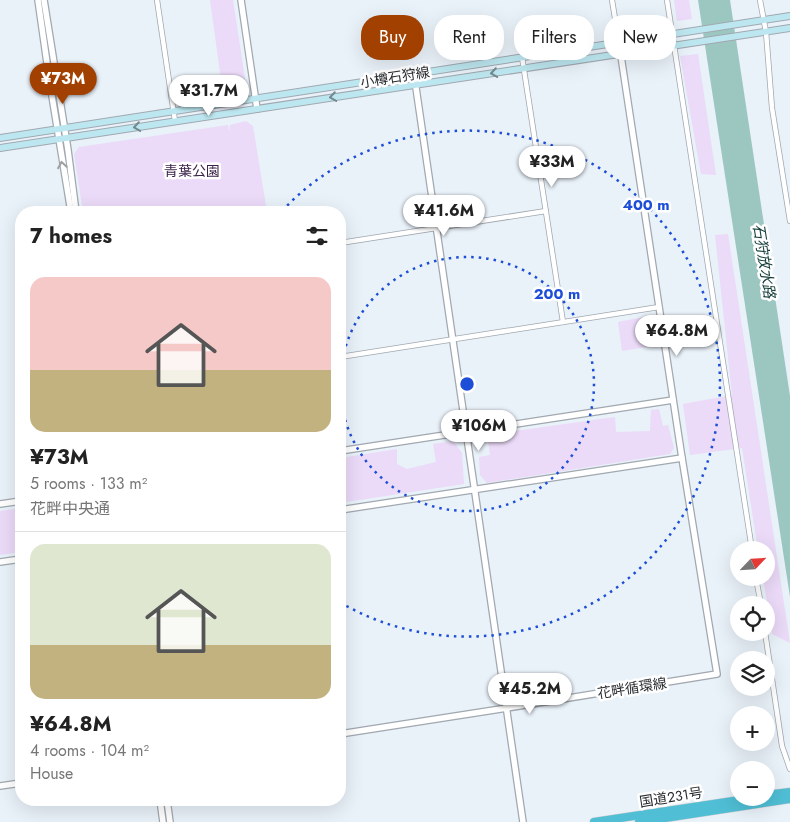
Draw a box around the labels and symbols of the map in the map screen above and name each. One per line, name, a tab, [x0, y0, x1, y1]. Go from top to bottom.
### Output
pin: ¥73M	[33, 62, 93, 105]
street label: 小樽石狩線	[359, 62, 431, 92]
one-way arrow	[489, 67, 498, 77]
pin: ¥31.7M	[168, 74, 250, 117]
one-way arrow	[328, 91, 336, 102]
one-way arrow	[133, 121, 141, 132]
pin: ¥33M	[522, 146, 582, 188]
one-way arrow	[58, 160, 68, 169]
park label: 青葉公園	[164, 161, 220, 181]
pin: ¥41.6M	[403, 194, 485, 237]
text: 400 m	[622, 194, 670, 216]
water label: 石狩放水路	[747, 222, 781, 302]
text: 200 m	[534, 283, 580, 305]
pin: ¥64.8M	[636, 314, 718, 357]
centre of rings	[458, 375, 476, 393]
pin: ¥106M	[444, 410, 514, 452]
north arrow	[730, 541, 775, 586]
pin: ¥45.2M	[489, 672, 571, 715]
street label: 花畔循環線	[596, 673, 668, 703]
street label: 国道231号	[638, 782, 704, 812]

